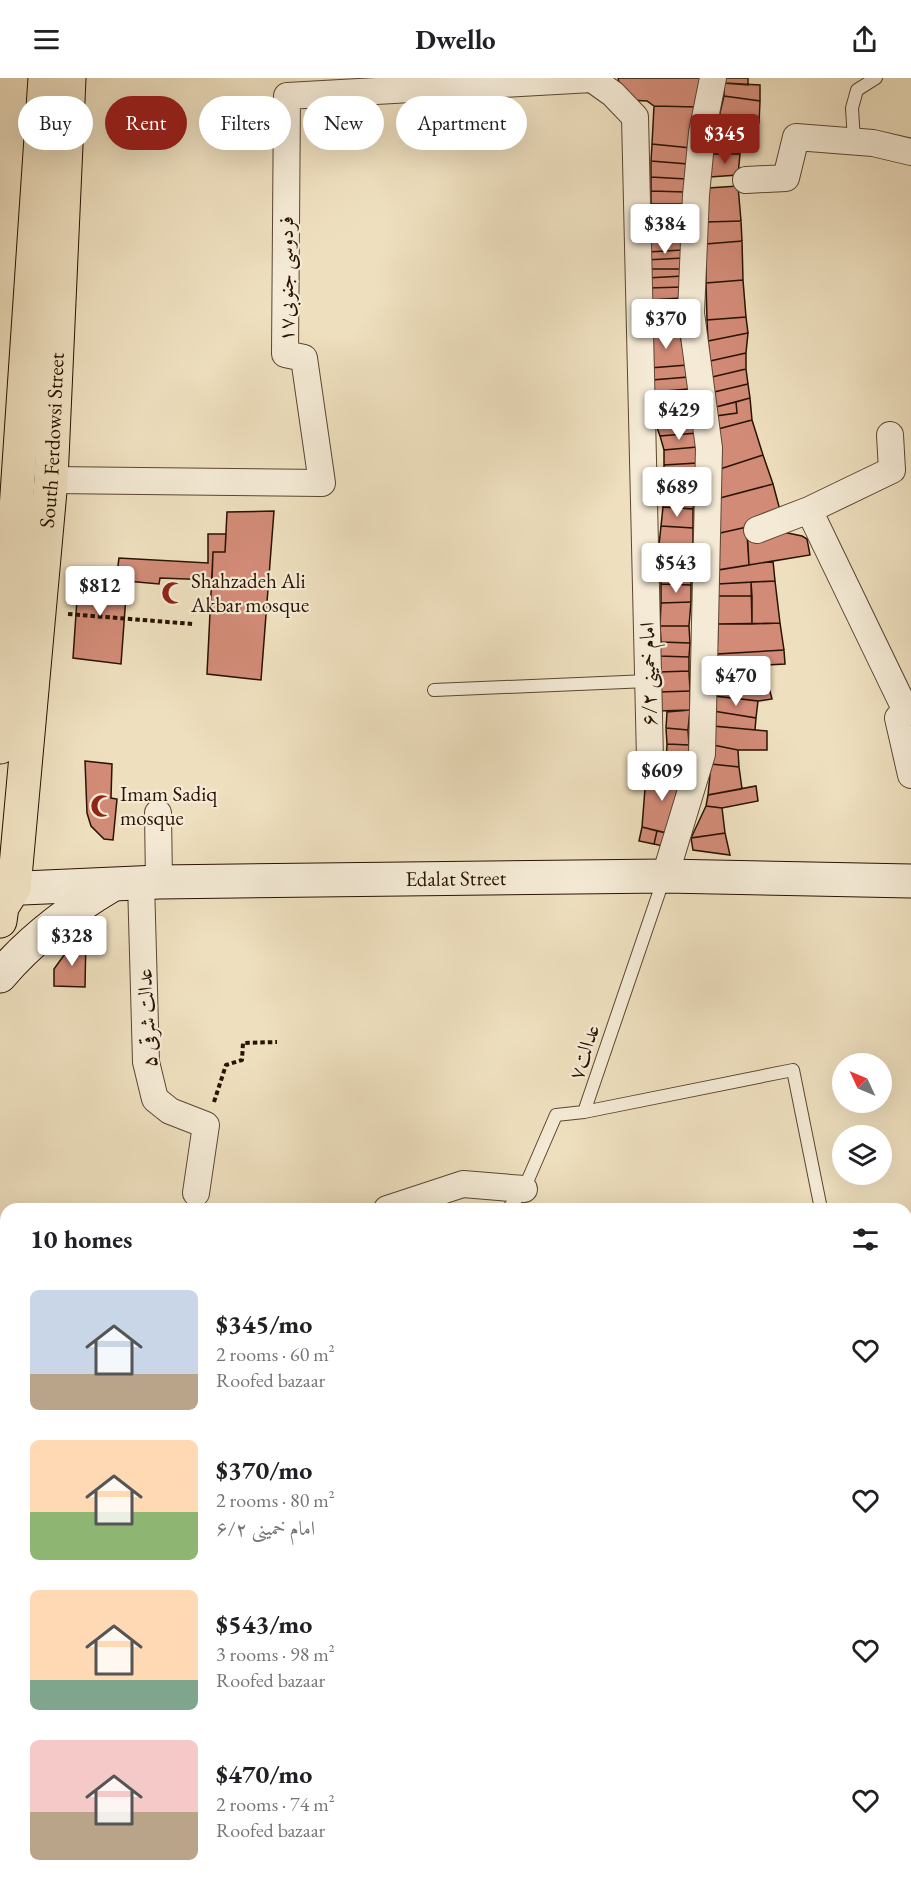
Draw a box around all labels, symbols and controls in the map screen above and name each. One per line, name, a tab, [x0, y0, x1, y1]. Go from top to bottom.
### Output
text: Dwello	[415, 22, 496, 57]
icon: menu	[30, 23, 63, 56]
icon: share	[848, 23, 881, 56]
chip: Buy	[18, 96, 93, 150]
chip: Rent	[105, 96, 187, 150]
chip: Filters	[199, 96, 291, 150]
chip: New	[303, 96, 384, 150]
chip: Apartment	[396, 96, 527, 150]
pin: $345	[689, 114, 761, 165]
text: $345	[705, 120, 745, 146]
pin: $384	[629, 204, 701, 255]
text: $384	[645, 210, 685, 236]
street label: فردوسی جنوبی۱۷	[272, 216, 301, 342]
pin: $370	[630, 299, 702, 350]
text: $370	[646, 305, 686, 331]
street label: South Ferdowsi Street	[33, 352, 70, 529]
pin: $429	[643, 390, 715, 441]
text: $429	[659, 396, 699, 422]
pin: $689	[641, 467, 713, 518]
text: $689	[657, 473, 697, 499]
pin: $543	[640, 543, 712, 594]
text: $543	[656, 549, 696, 575]
pin: $812	[64, 566, 136, 617]
place label: Shahzadeh Ali Akbar mosque	[190, 567, 309, 618]
text: $812	[80, 572, 120, 598]
mosque icon: Shahzadeh Ali Akbar mosque	[160, 580, 186, 606]
street label: امام خمینی ۶/۲	[633, 622, 667, 726]
pin: $470	[700, 656, 772, 707]
text: $470	[716, 662, 756, 688]
pin: $609	[626, 751, 698, 802]
text: $609	[642, 757, 682, 783]
place label: Imam Sadiq mosque	[120, 780, 217, 831]
mosque icon: Imam Sadiq mosque	[89, 793, 115, 819]
street label: Edalat Street	[405, 864, 507, 892]
pin: $328	[36, 916, 108, 967]
text: $328	[52, 922, 92, 948]
street label: عدالت شرقی ۵	[130, 968, 164, 1068]
street label: عدالت۷	[561, 1020, 606, 1083]
north arrow	[832, 1053, 892, 1113]
map controls	[832, 1053, 892, 1185]
button: layers	[832, 1125, 892, 1185]
text: 10 homes	[30, 1222, 132, 1256]
icon: filters	[849, 1223, 882, 1256]
text: $345/mo	[216, 1307, 312, 1341]
icon: home	[78, 1314, 150, 1386]
icon: heart	[849, 1334, 882, 1367]
text: 2 rooms · 60 m²	[216, 1341, 335, 1367]
text: Roofed bazaar	[216, 1367, 325, 1393]
text: $370/mo	[216, 1453, 312, 1487]
icon: home	[78, 1464, 150, 1536]
icon: heart	[849, 1484, 882, 1517]
text: 2 rooms · 80 m²	[216, 1487, 335, 1513]
text: امام خمینی ۶/۲	[216, 1515, 315, 1541]
text: $543/mo	[216, 1607, 312, 1641]
icon: home	[78, 1614, 150, 1686]
icon: heart	[849, 1634, 882, 1667]
text: 3 rooms · 98 m²	[216, 1641, 335, 1667]
text: Roofed bazaar	[216, 1667, 325, 1693]
text: $470/mo	[216, 1757, 312, 1791]
icon: home	[78, 1764, 150, 1836]
icon: heart	[849, 1784, 882, 1817]
text: 2 rooms · 74 m²	[216, 1791, 335, 1817]
text: Roofed bazaar	[216, 1817, 325, 1843]

